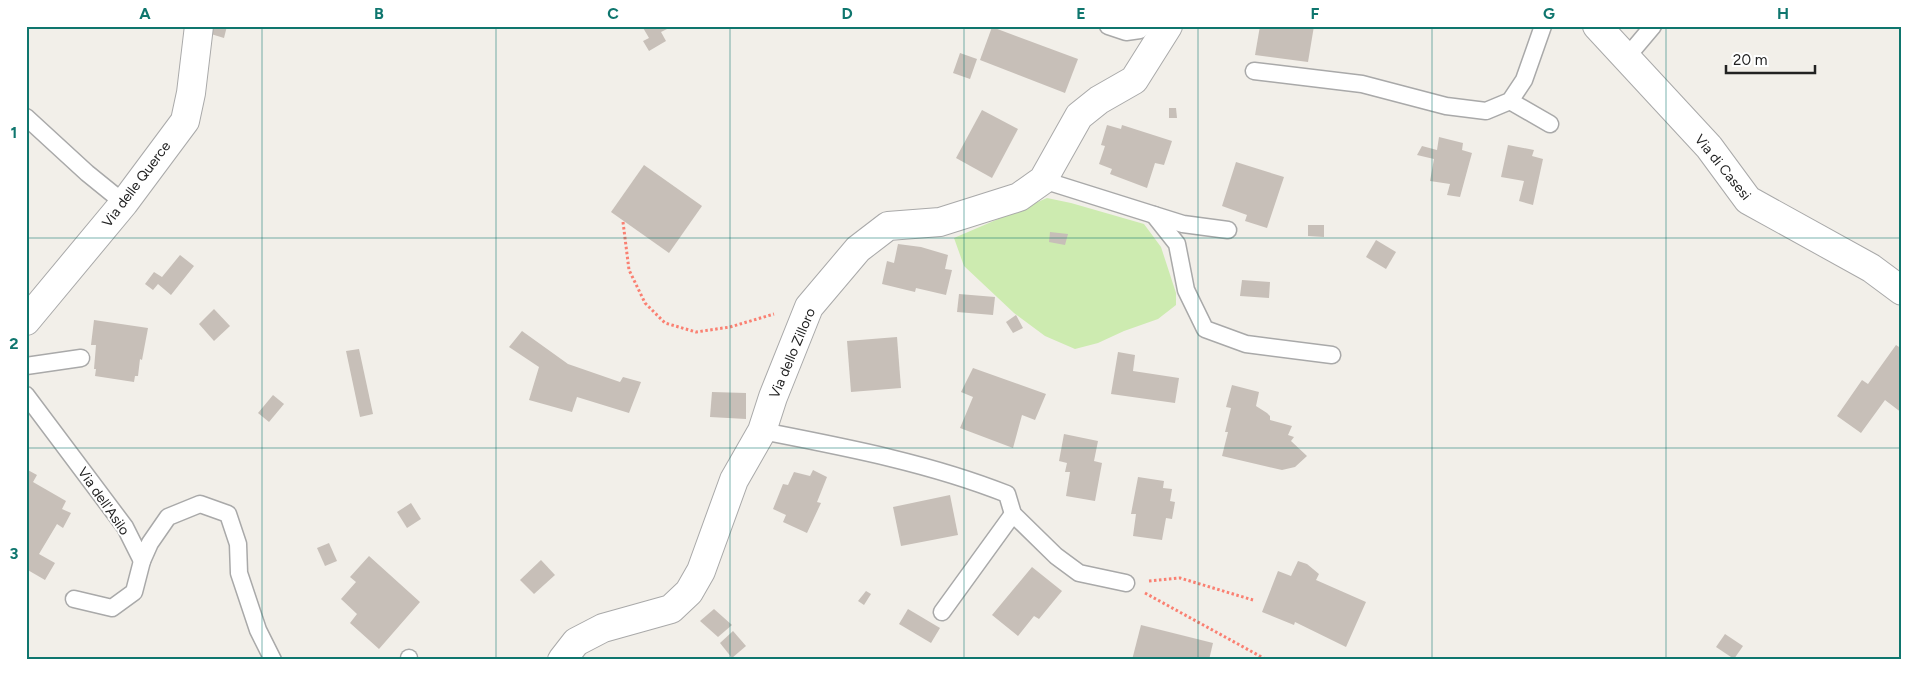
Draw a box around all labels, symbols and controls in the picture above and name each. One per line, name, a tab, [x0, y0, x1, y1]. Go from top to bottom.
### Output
text: A	[139, 4, 151, 23]
text: B	[374, 4, 384, 23]
text: C	[607, 4, 619, 23]
text: D	[841, 4, 853, 23]
text: E	[1076, 4, 1086, 23]
text: F	[1311, 4, 1320, 23]
text: G	[1543, 4, 1555, 23]
text: H	[1777, 4, 1789, 23]
scale bar	[1726, 42, 1814, 74]
text: 20 m	[1733, 51, 1767, 69]
text: 1	[11, 123, 17, 142]
street label: Via di Casesi	[1691, 131, 1754, 204]
street label: Via delle Querce	[99, 138, 174, 231]
street label: Via dello Zilloro	[766, 305, 819, 401]
text: 2	[9, 334, 19, 353]
street label: Via dell'Asilo	[74, 464, 133, 538]
text: 3	[10, 544, 19, 563]

